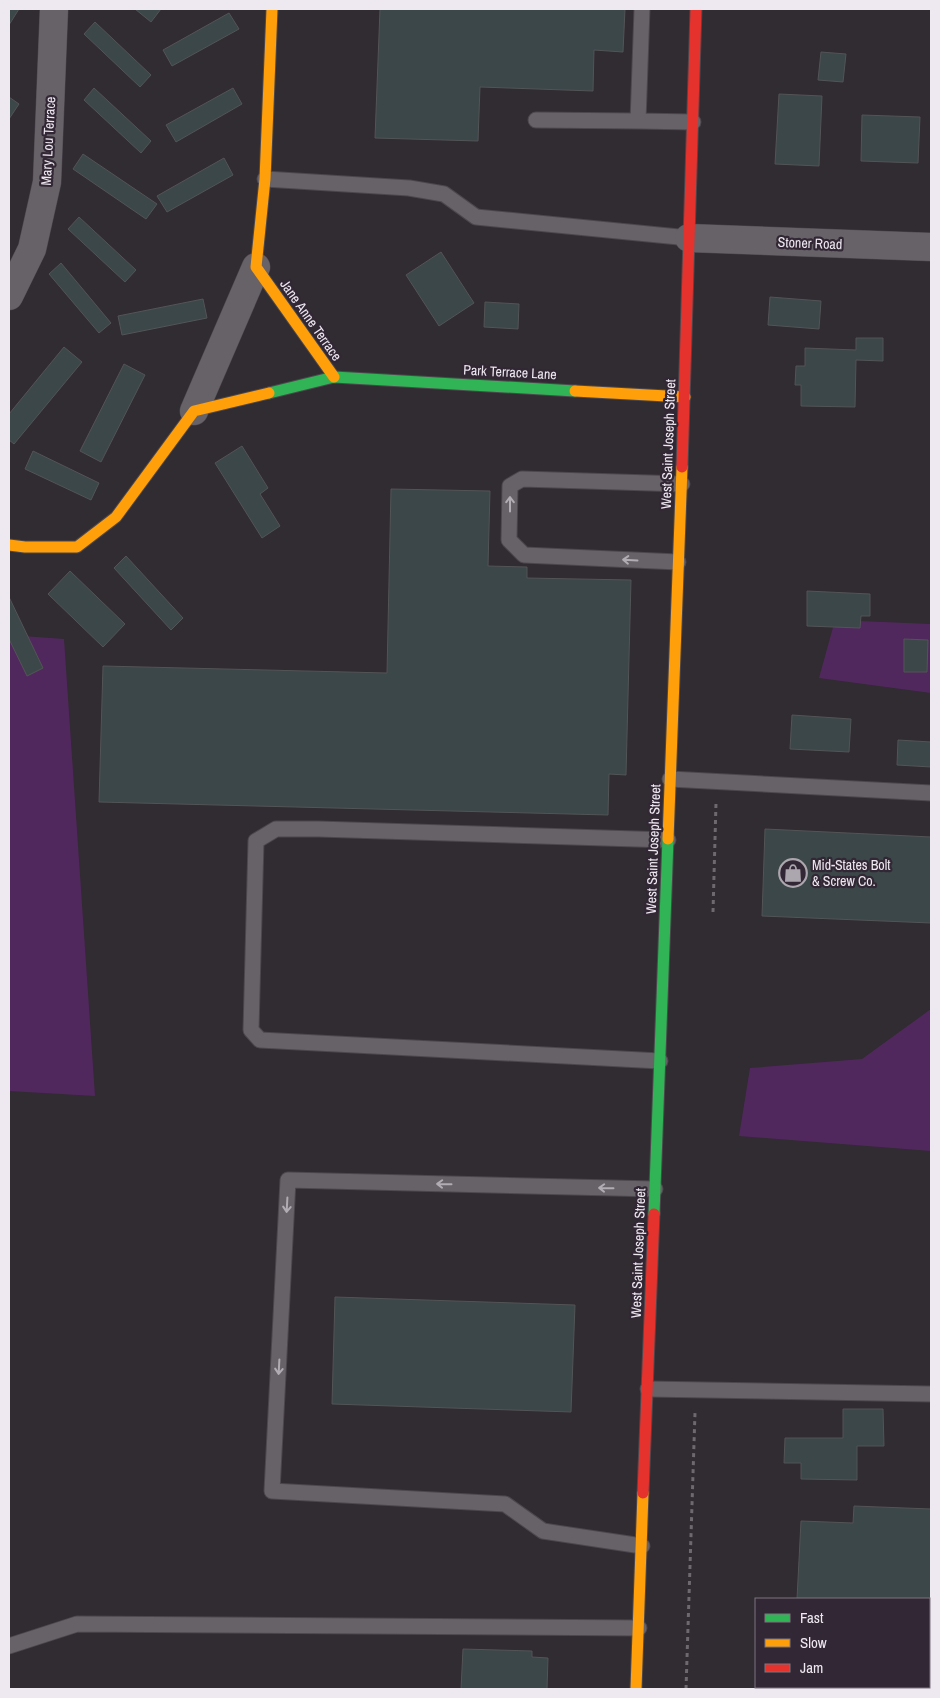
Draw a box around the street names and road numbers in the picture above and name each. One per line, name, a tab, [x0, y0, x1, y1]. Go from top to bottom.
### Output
street label: Mary Lou Terrace	[37, 96, 59, 186]
street label: Stoner Road	[777, 233, 843, 253]
street label: Jane Anne Terrace	[276, 276, 346, 364]
street label: Park Terrace Lane	[463, 361, 557, 383]
street label: West Saint Joseph Street	[657, 379, 679, 509]
street label: West Saint Joseph Street	[642, 784, 664, 914]
street label: West Saint Joseph Street	[627, 1188, 649, 1318]

